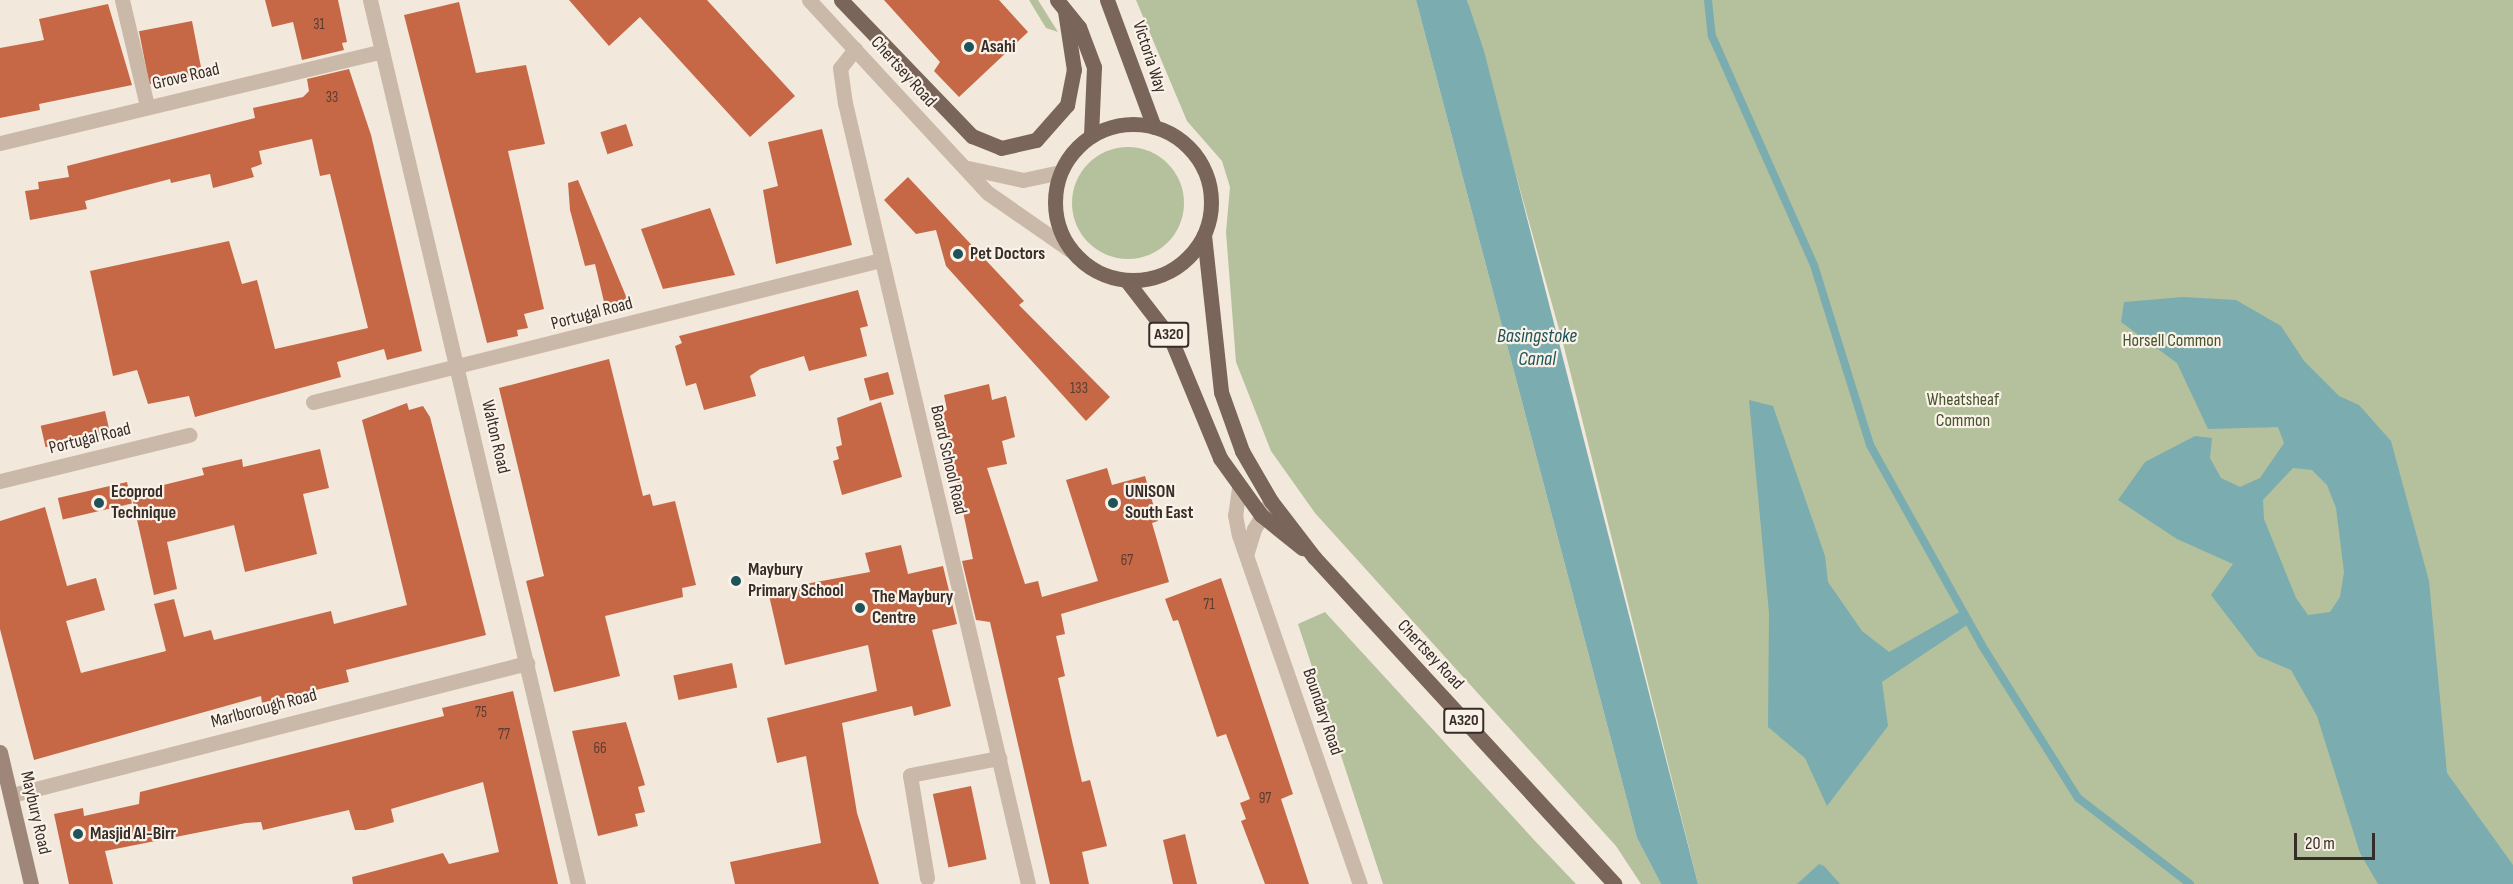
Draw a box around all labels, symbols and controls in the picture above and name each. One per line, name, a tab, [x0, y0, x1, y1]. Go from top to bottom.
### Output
house number: 31	[313, 16, 325, 34]
street label: Victoria Way	[1127, 18, 1171, 96]
street label: Chertsey Road	[866, 32, 940, 112]
place label: Asahi	[981, 36, 1016, 58]
marker: Asahi	[962, 40, 976, 54]
street label: Grove Road	[150, 59, 222, 95]
house number: 33	[326, 89, 338, 107]
place label: Pet Doctors	[970, 243, 1045, 265]
marker: Pet Doctors	[951, 247, 965, 261]
street label: Portugal Road	[549, 293, 635, 335]
road number: A320	[1148, 322, 1190, 348]
water label: Basingstoke Canal	[1497, 324, 1577, 371]
park label: Horsell Common	[2122, 330, 2222, 352]
house number: 133	[1070, 380, 1088, 398]
park label: Wheatsheaf Common	[1927, 390, 1999, 432]
street label: Walton Road	[476, 398, 514, 476]
street label: Board School Road	[925, 403, 971, 517]
street label: Portugal Road	[47, 418, 133, 460]
place label: Ecoprod Technique	[111, 482, 176, 524]
place label: UNISON South East	[1125, 482, 1193, 524]
marker: Ecoprod Technique	[92, 496, 106, 510]
marker: UNISON South East	[1106, 496, 1120, 510]
house number: 67	[1121, 552, 1133, 570]
place label: Maybury Primary School	[748, 560, 844, 602]
marker: Maybury Primary School	[729, 574, 743, 588]
place label: The Maybury Centre	[872, 587, 953, 630]
house number: 71	[1203, 596, 1215, 614]
marker: The Maybury Centre	[853, 601, 867, 615]
street label: Chertsey Road	[1392, 616, 1468, 694]
street label: Boundary Road	[1297, 666, 1347, 758]
street label: Marlborough Road	[209, 685, 319, 733]
house number: 75	[475, 704, 487, 722]
road number: A320	[1443, 708, 1485, 734]
house number: 77	[498, 726, 510, 744]
house number: 66	[593, 740, 607, 758]
street label: Maybury Road	[15, 769, 55, 857]
house number: 97	[1259, 790, 1271, 808]
scale bar	[2297, 821, 2378, 859]
place label: Masjid Al-Birr	[90, 823, 176, 845]
marker: Masjid Al-Birr	[71, 827, 85, 841]
text: 20 m	[2305, 833, 2335, 854]

